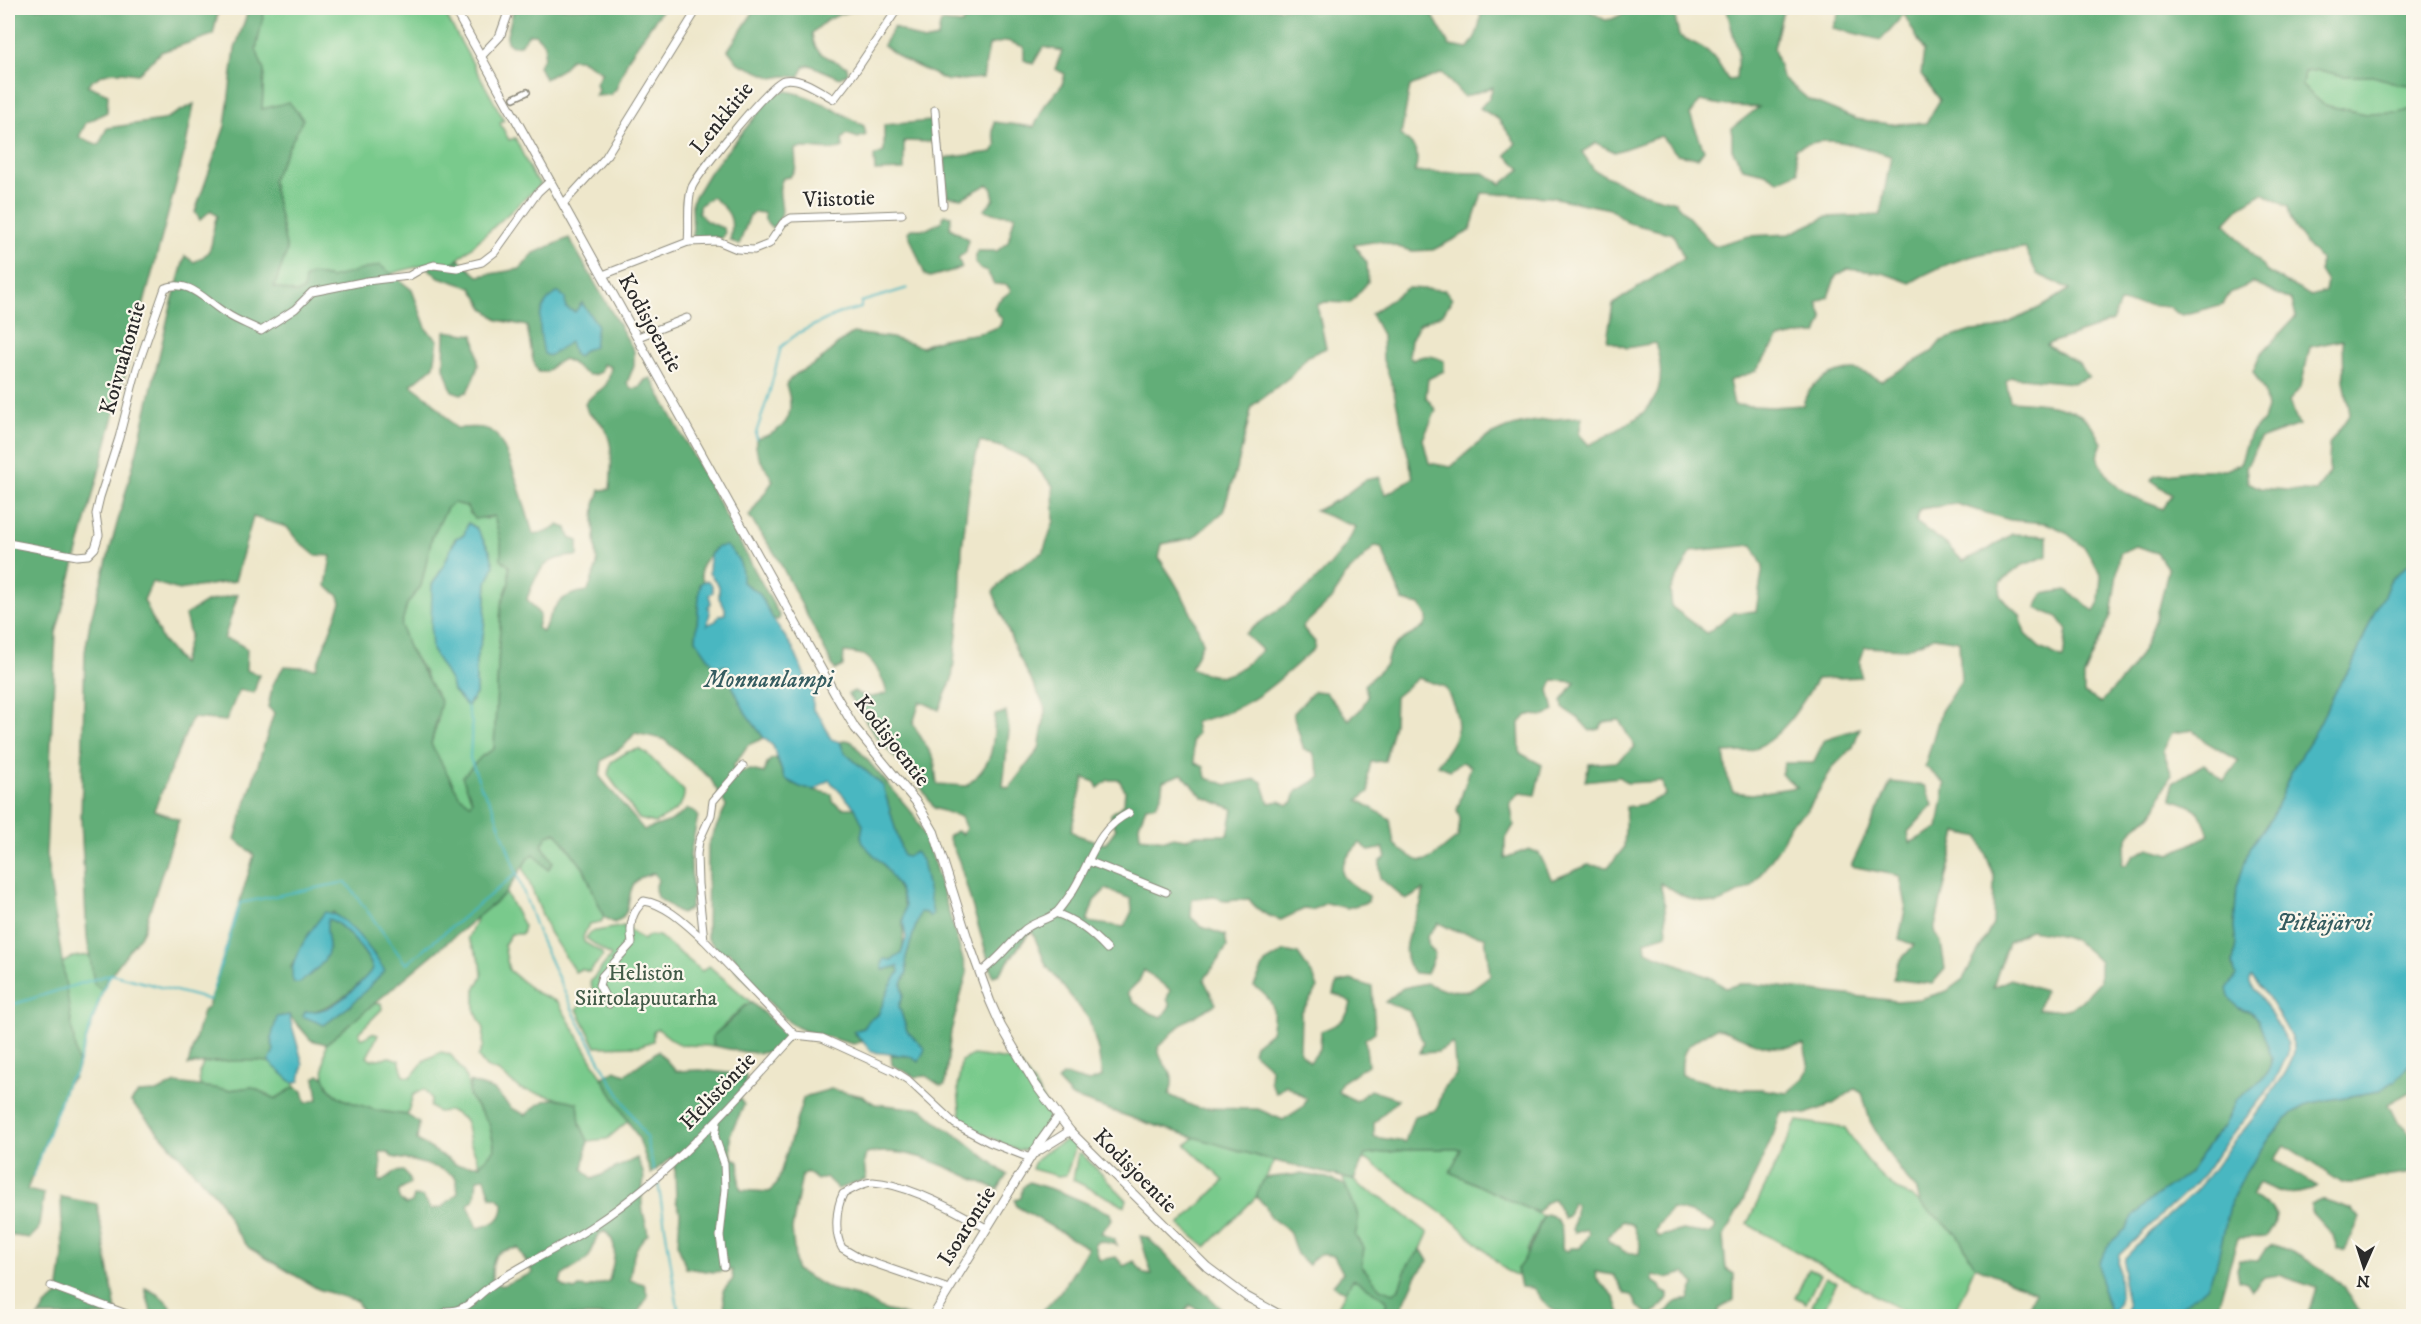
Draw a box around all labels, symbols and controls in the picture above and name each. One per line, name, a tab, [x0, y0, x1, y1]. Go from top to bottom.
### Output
street label: Lenkkitie	[685, 76, 759, 160]
street label: Viistotie	[802, 184, 875, 214]
street label: Kodisjoentie	[612, 269, 688, 377]
street label: Koivuahontie	[94, 298, 152, 418]
water label: Monnanlampi	[703, 665, 835, 695]
street label: Kodisjoentie	[848, 690, 936, 792]
water label: Pitkäjärvi	[2276, 908, 2373, 938]
park label: Helistön Siirtolapuutarha	[575, 960, 718, 1012]
street label: Helistöntie	[674, 1046, 762, 1136]
street label: Kodisjoentie	[1087, 1123, 1183, 1219]
street label: Isoarontie	[932, 1181, 1002, 1271]
north arrow	[2334, 1237, 2394, 1297]
text: N	[2356, 1271, 2370, 1291]

